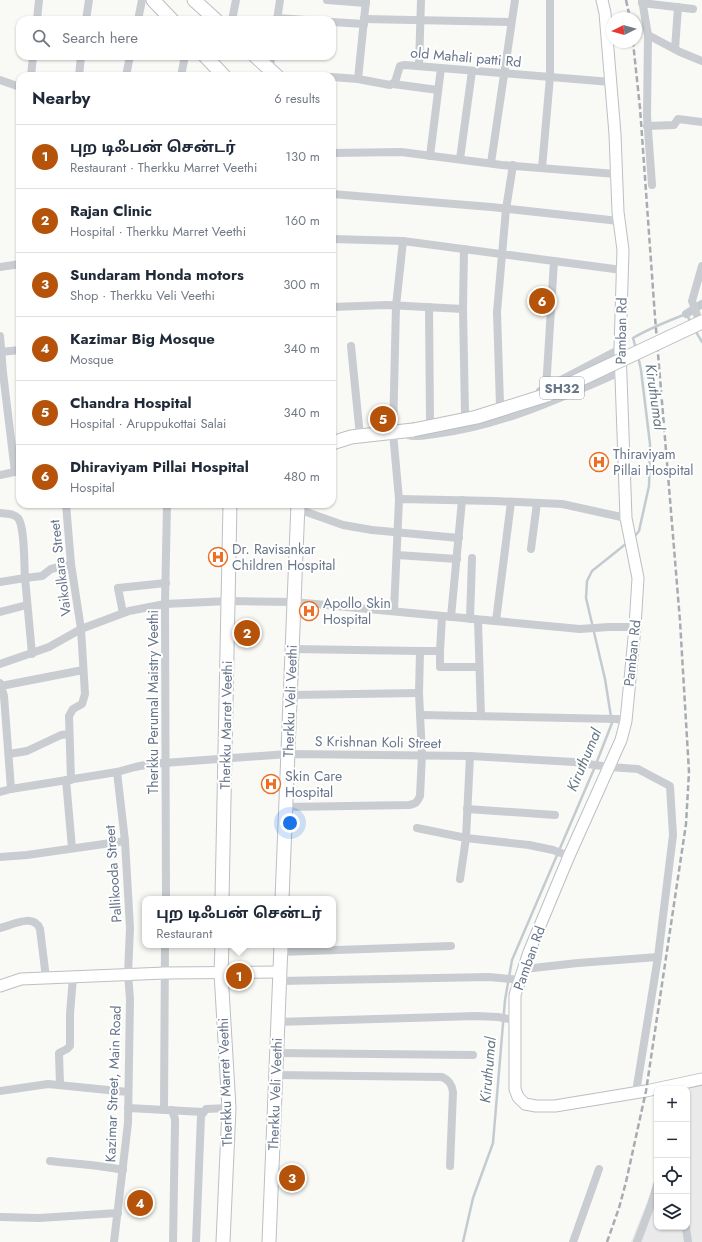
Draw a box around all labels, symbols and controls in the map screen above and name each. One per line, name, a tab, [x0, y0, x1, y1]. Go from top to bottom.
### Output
north arrow	[606, 12, 642, 48]
search box	[16, 16, 336, 60]
icon: search	[30, 27, 52, 49]
text: Search here	[62, 27, 138, 49]
street label: old Mahali patti Rd	[410, 42, 522, 72]
text: Nearby	[32, 86, 90, 110]
text: 6 results	[274, 89, 320, 108]
text: புற டிஃபன் சென்டர்	[70, 136, 236, 158]
text: 1	[42, 147, 48, 166]
text: 130 m	[285, 147, 320, 166]
text: Restaurant · Therkku Marret Veethi	[70, 158, 257, 177]
text: Rajan Clinic	[70, 200, 152, 222]
text: 2	[41, 211, 49, 230]
text: 160 m	[285, 211, 320, 230]
text: Hospital · Therkku Marret Veethi	[70, 222, 246, 241]
text: Sundaram Honda motors	[70, 264, 244, 286]
text: 3	[41, 275, 49, 294]
text: 300 m	[283, 275, 320, 294]
text: Shop · Therkku Veli Veethi	[70, 286, 215, 305]
pin: 6	[529, 286, 555, 316]
street label: Pamban Rd	[610, 297, 632, 365]
text: Kazimar Big Mosque	[70, 328, 215, 350]
text: 4	[40, 339, 50, 358]
text: 340 m	[283, 339, 320, 358]
text: Mosque	[70, 350, 114, 369]
water label: Kiruthumal	[639, 363, 671, 432]
road number: SH32	[540, 377, 584, 399]
text: Chandra Hospital	[70, 392, 192, 414]
text: 5	[41, 403, 49, 422]
text: 340 m	[283, 403, 320, 422]
pin: 5	[370, 404, 396, 434]
text: Hospital · Aruppukottai Salai	[70, 414, 226, 433]
place label: Thiraviyam Pillai Hospital	[613, 444, 694, 480]
hospital icon: Thiraviyam Pillai Hospital	[588, 451, 610, 473]
text: Dhiraviyam Pillai Hospital	[70, 456, 249, 478]
text: 6	[41, 467, 49, 486]
text: 480 m	[283, 467, 320, 486]
text: Hospital	[70, 478, 115, 497]
street label: Vaikolkara Street	[44, 518, 76, 617]
place label: Dr. Ravisankar Children Hospital	[232, 539, 335, 575]
hospital icon: Dr. Ravisankar Children Hospital	[207, 546, 229, 568]
place label: Apollo Skin Hospital	[323, 593, 391, 629]
hospital icon: Apollo Skin Hospital	[298, 600, 320, 622]
street label: Therkku Perumal Maistry Veethi	[143, 610, 163, 794]
pin: 2	[234, 618, 260, 648]
street label: Pamban Rd	[619, 619, 645, 687]
street label: Therkku Veli Veethi	[278, 644, 302, 758]
street label: Therkku Marret Veethi	[215, 660, 237, 790]
water label: Kiruthumal	[561, 725, 607, 795]
street label: S Krishnan Koli Street	[315, 731, 442, 753]
place label: Skin Care Hospital	[285, 766, 342, 802]
hospital icon: Skin Care Hospital	[260, 773, 282, 795]
your location	[280, 813, 300, 833]
street label: Pallikooda Street	[100, 824, 126, 923]
popup	[142, 896, 336, 948]
text: புற டிஃபன் சென்டர்	[156, 902, 322, 924]
street label: Pamban Rd	[508, 923, 550, 993]
text: Restaurant	[156, 924, 212, 943]
pin: 1	[226, 961, 252, 991]
street label: Kazimar Street, Main Road	[100, 1005, 126, 1163]
street label: Therkku Marret Veethi	[213, 1017, 237, 1147]
water label: Kiruthumal	[474, 1035, 502, 1104]
street label: Therkku Veli Veethi	[263, 1037, 287, 1151]
map controls	[654, 1086, 690, 1230]
button: +	[654, 1086, 690, 1122]
button: −	[654, 1122, 690, 1158]
button: locate	[654, 1158, 690, 1194]
pin: 3	[279, 1163, 305, 1193]
pin: 4	[127, 1188, 153, 1218]
button: layers	[654, 1194, 690, 1230]

